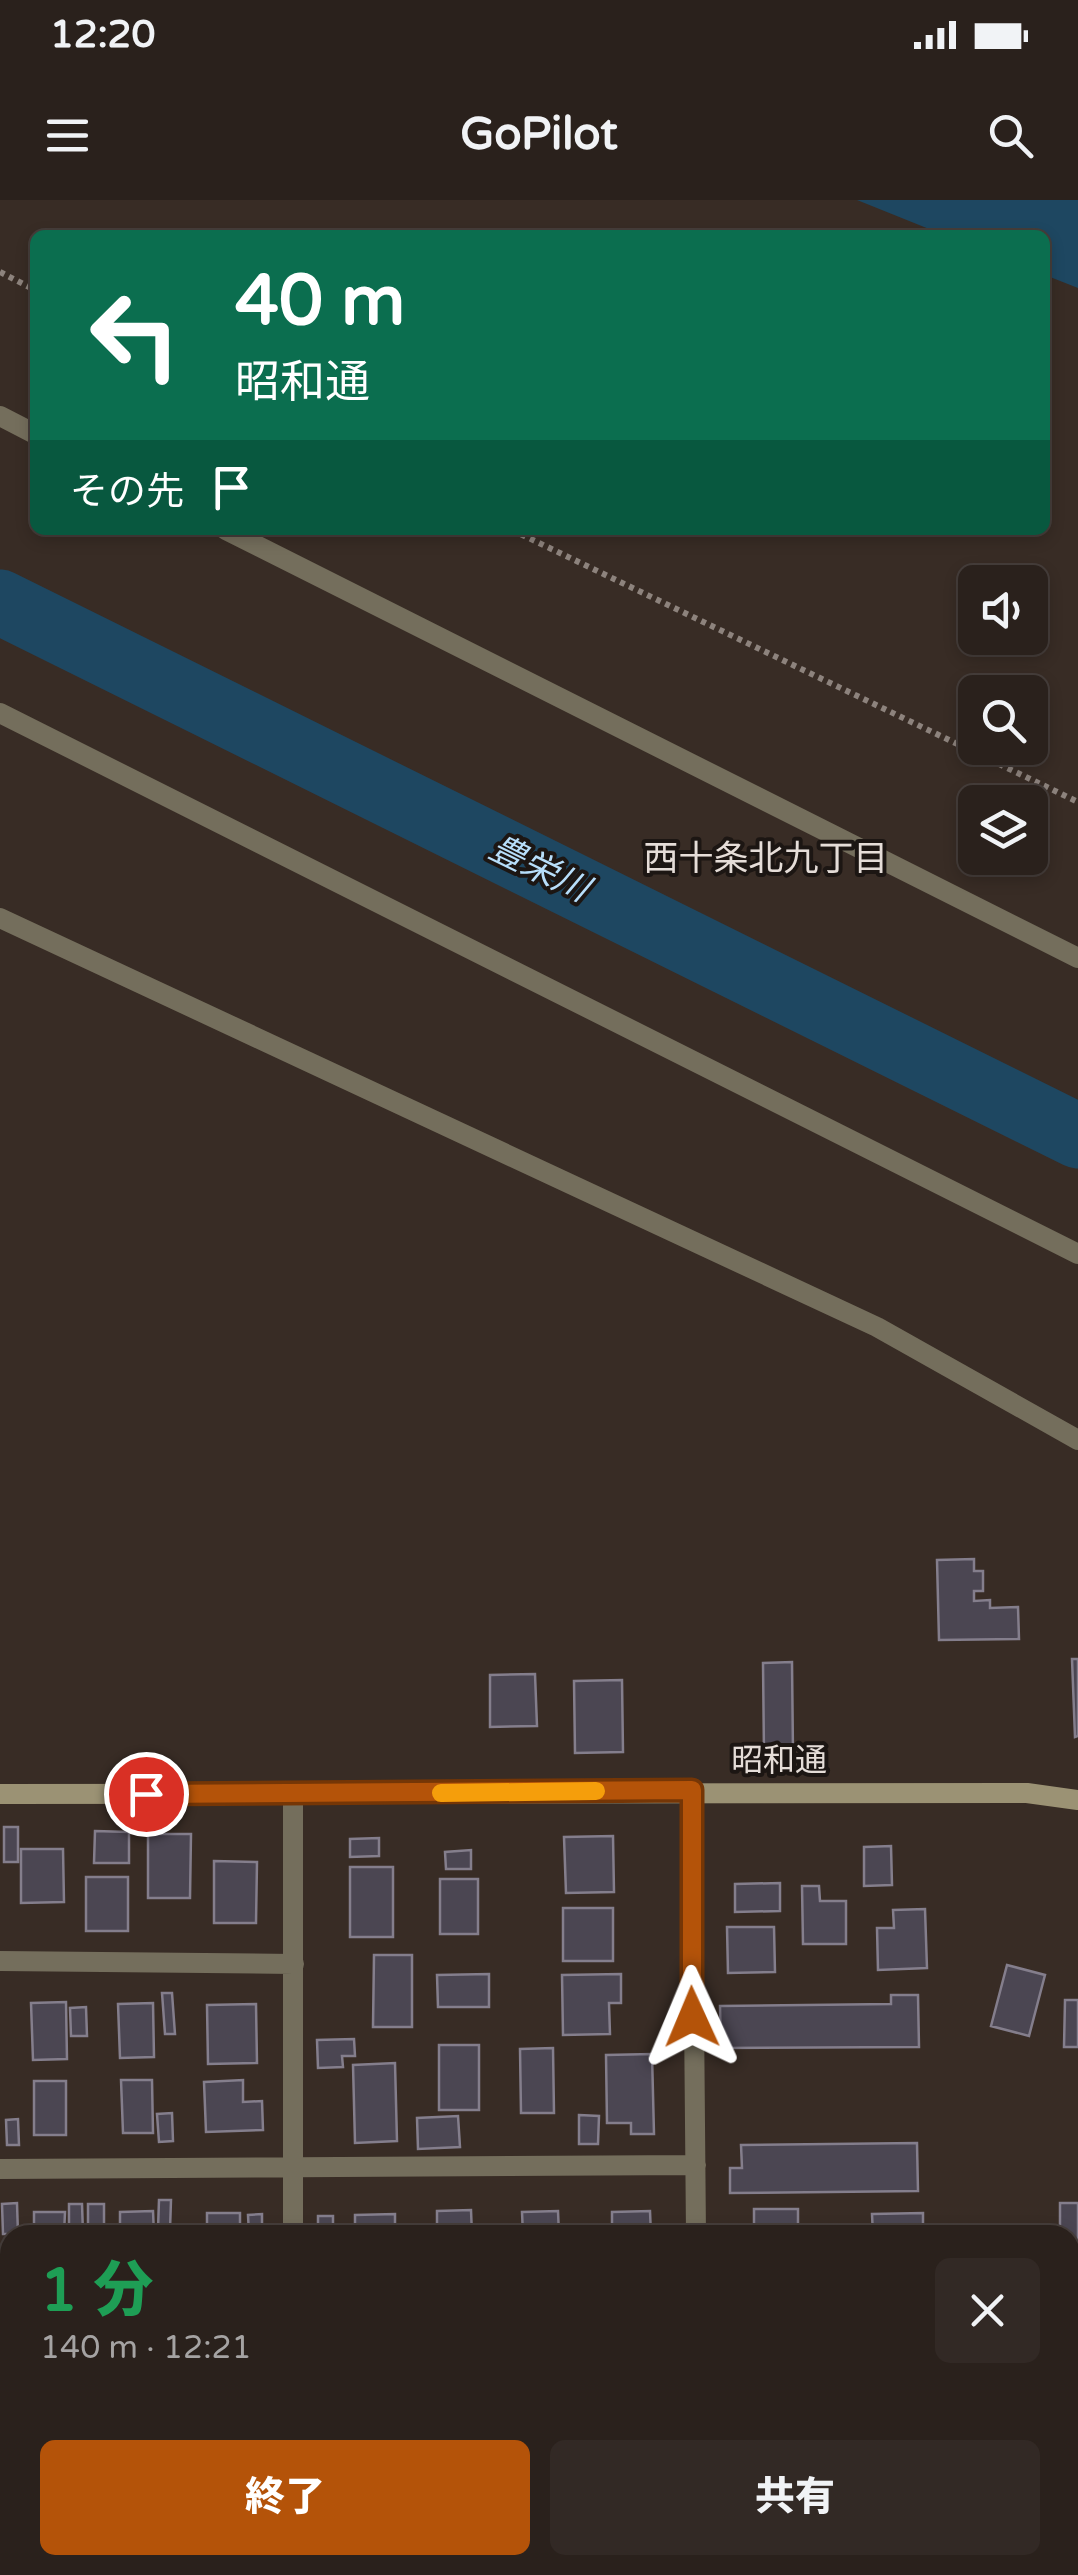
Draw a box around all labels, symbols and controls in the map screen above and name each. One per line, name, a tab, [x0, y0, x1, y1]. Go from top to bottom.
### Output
text: 12:20	[50, 12, 155, 58]
icon: menu	[40, 108, 95, 163]
text: GoPilot	[460, 108, 618, 162]
icon: search	[983, 108, 1038, 163]
text: 40 m	[235, 260, 405, 344]
icon: left	[70, 270, 200, 400]
text: 昭和通	[235, 356, 370, 410]
icon: arrive	[204, 460, 259, 515]
text: その先	[70, 469, 184, 515]
map controls	[958, 565, 1048, 875]
button: sound	[958, 565, 1048, 655]
button: search	[958, 675, 1048, 765]
button: layers	[958, 785, 1048, 875]
water label: 豊栄川	[483, 827, 599, 913]
district label: 西十条北九丁目	[643, 838, 889, 880]
street label: 昭和通	[731, 1742, 827, 1780]
pin	[104, 1752, 189, 1837]
icon: arrive	[119, 1767, 174, 1822]
position arrow	[640, 1965, 744, 2069]
text: 1 分	[40, 2255, 153, 2327]
button: close	[935, 2258, 1040, 2363]
text: 140 m · 12:21	[40, 2329, 252, 2367]
button: 終了	[40, 2440, 530, 2555]
button: 共有	[550, 2440, 1040, 2555]

